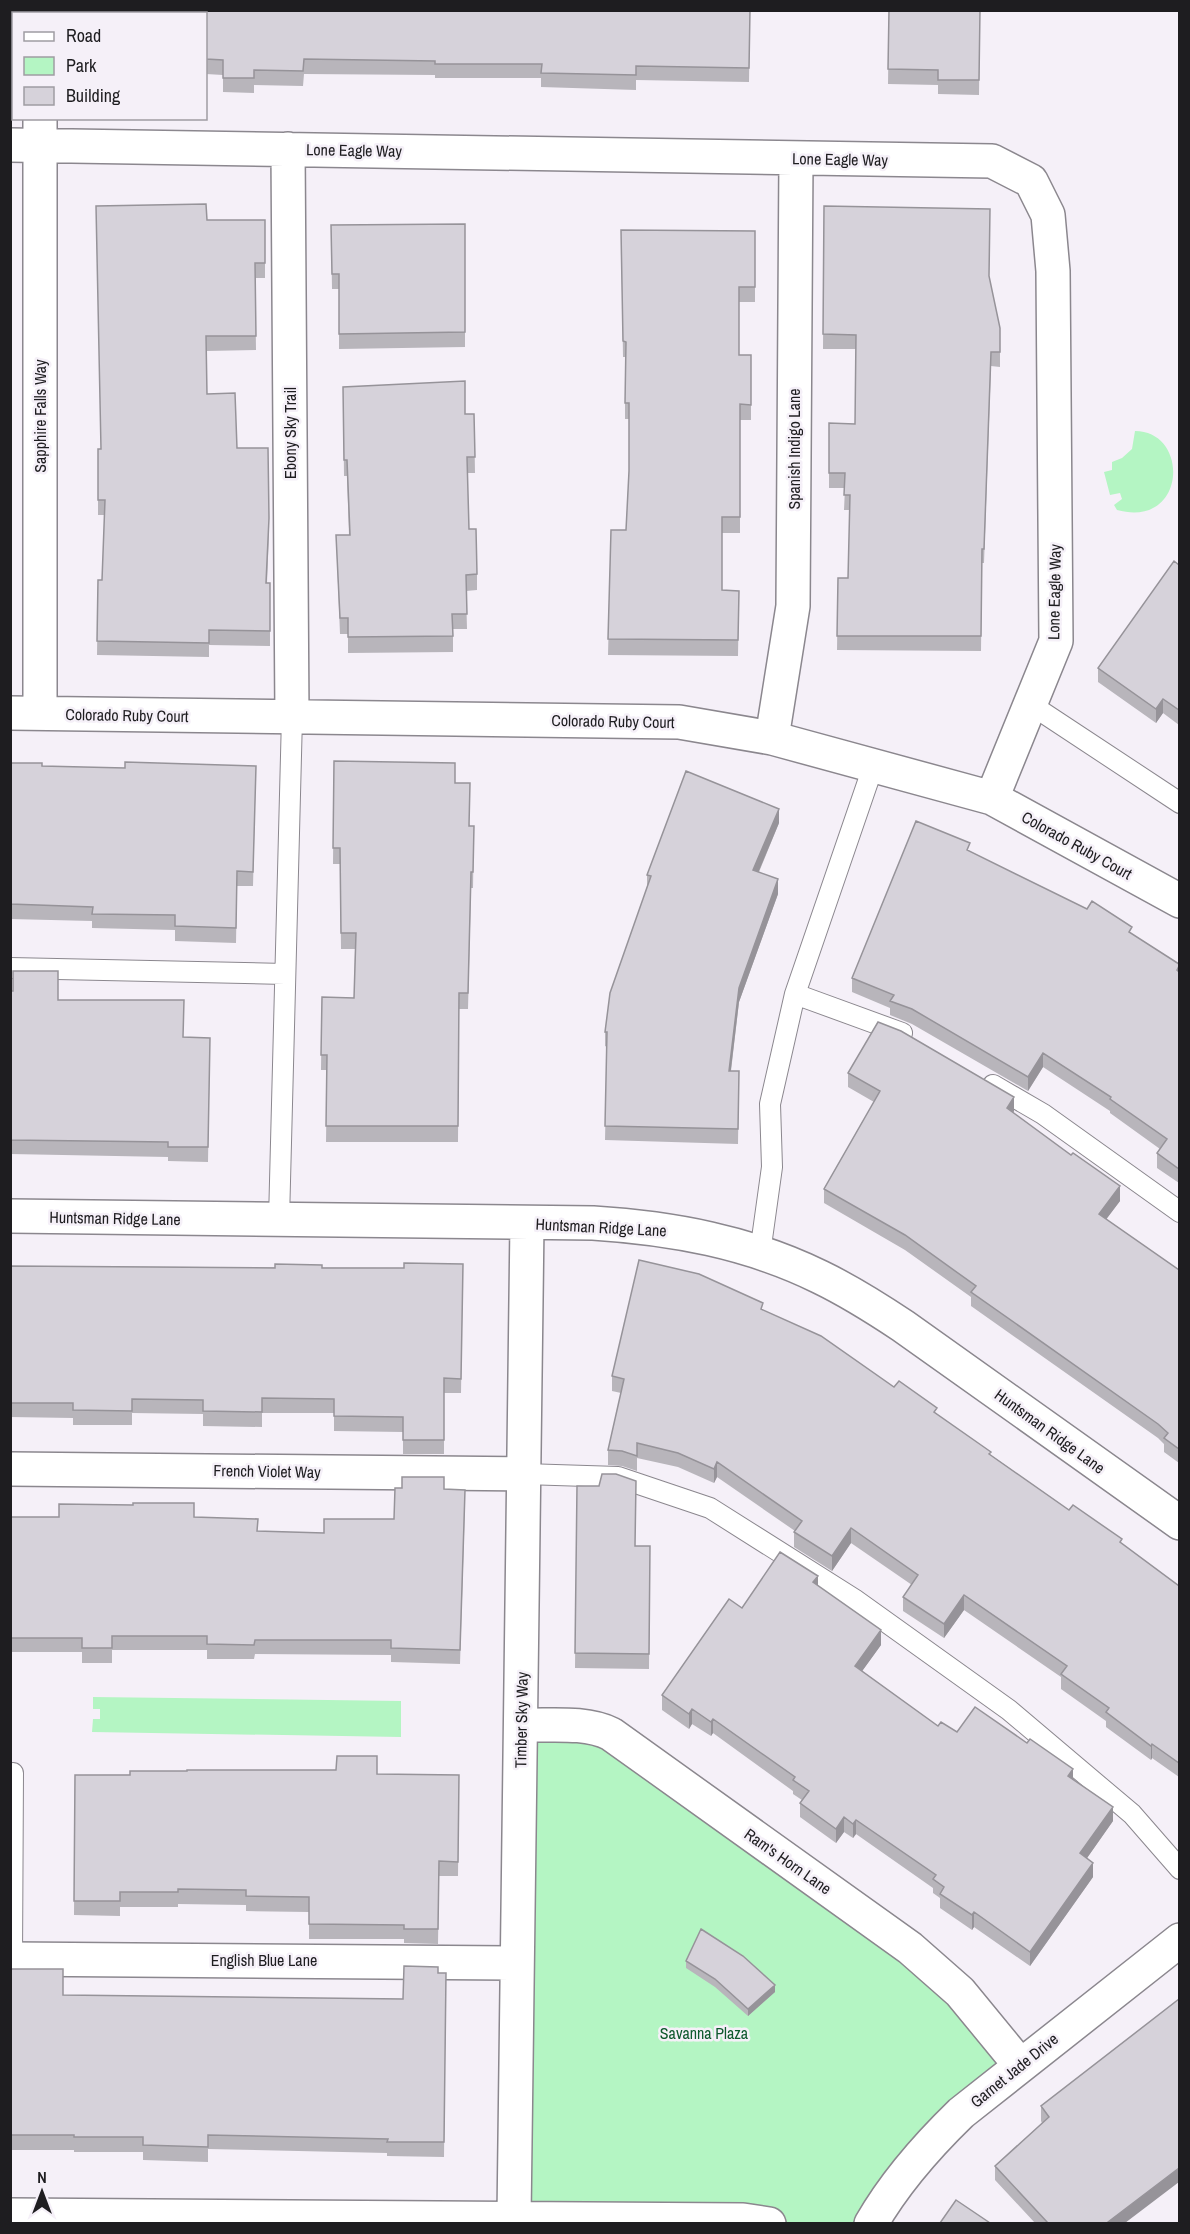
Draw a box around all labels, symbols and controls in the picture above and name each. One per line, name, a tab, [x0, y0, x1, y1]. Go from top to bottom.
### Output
legend	[12, 12, 207, 120]
text: Road	[66, 23, 101, 48]
text: Park	[66, 53, 97, 78]
text: Building	[66, 83, 121, 108]
street label: Lone Eagle Way	[306, 138, 403, 162]
street label: Lone Eagle Way	[792, 147, 889, 171]
street label: Sapphire Falls Way	[29, 359, 51, 473]
street label: Ebony Sky Trail	[279, 387, 301, 479]
street label: Spanish Indigo Lane	[783, 388, 805, 510]
street label: Lone Eagle Way	[1042, 543, 1066, 640]
street label: Colorado Ruby Court	[65, 703, 189, 727]
street label: Colorado Ruby Court	[551, 709, 675, 733]
street label: Colorado Ruby Court	[1018, 806, 1137, 885]
street label: Huntsman Ridge Lane	[49, 1206, 181, 1230]
street label: Huntsman Ridge Lane	[535, 1213, 667, 1241]
street label: Huntsman Ridge Lane	[990, 1384, 1110, 1478]
street label: French Violet Way	[213, 1459, 321, 1483]
street label: Timber Sky Way	[509, 1671, 533, 1768]
street label: Ram's Horn Lane	[740, 1823, 836, 1899]
street label: English Blue Lane	[211, 1949, 317, 1971]
park label: Savanna Plaza	[660, 2022, 749, 2044]
street label: Garnet Jade Drive	[965, 2028, 1063, 2112]
north arrow	[12, 2162, 72, 2222]
text: N	[37, 2166, 47, 2188]

